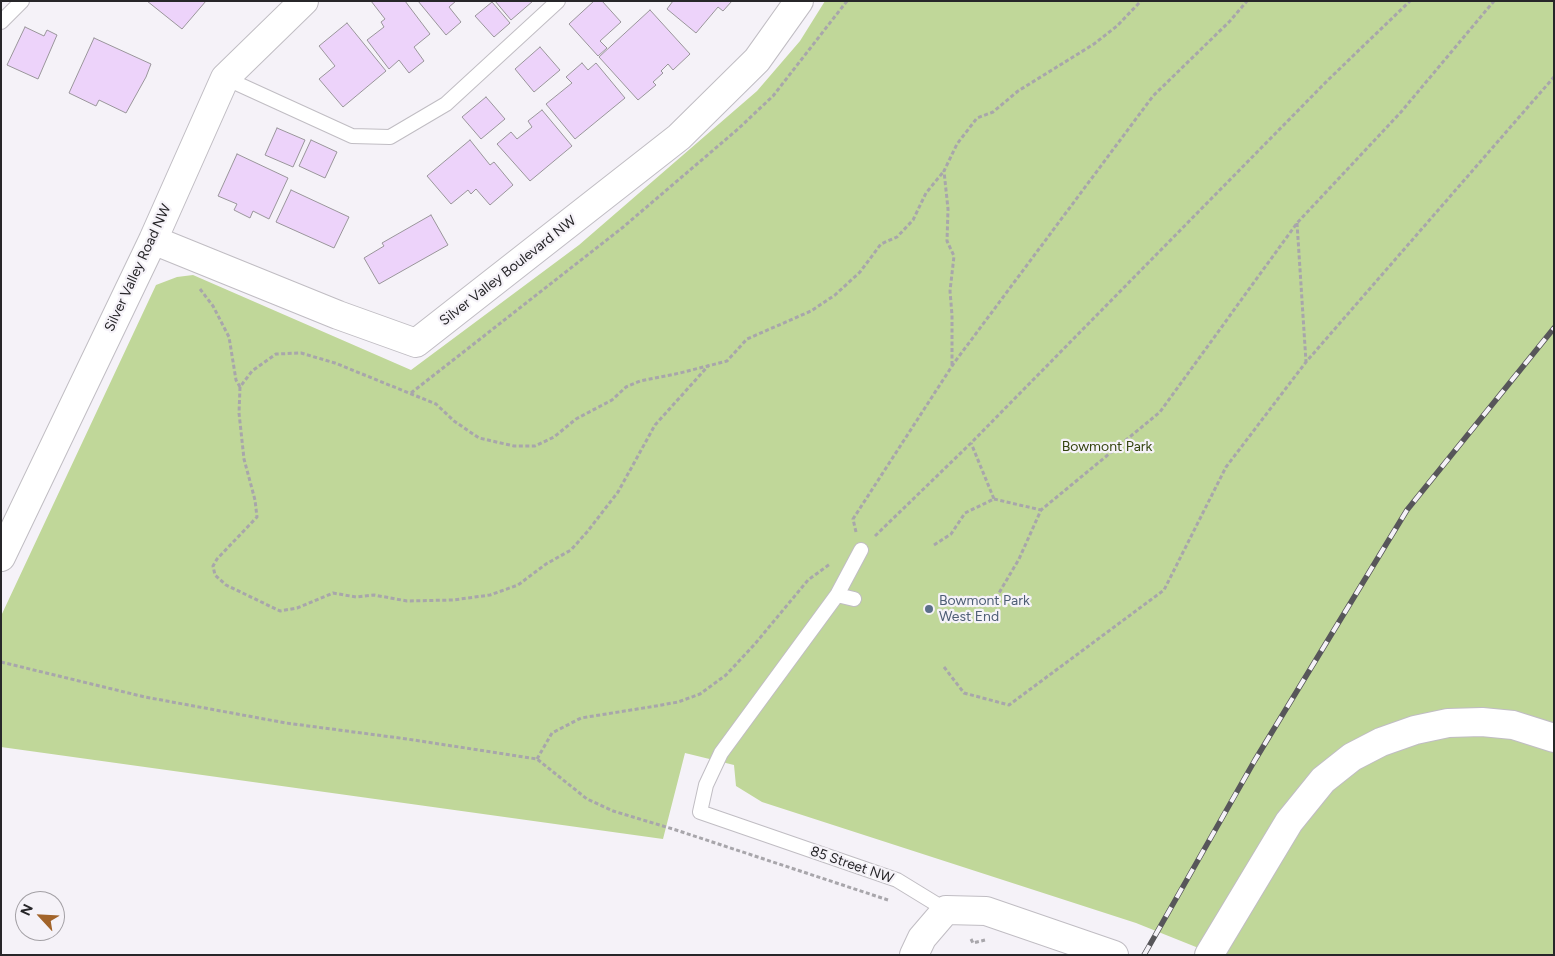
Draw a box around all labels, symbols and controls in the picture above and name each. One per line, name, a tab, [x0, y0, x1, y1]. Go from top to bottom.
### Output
street label: Silver Valley Road NW	[101, 202, 175, 334]
street label: Silver Valley Boulevard NW	[436, 212, 580, 330]
park label: Bowmont Park	[1062, 439, 1152, 455]
place label: Bowmont Park West End	[939, 593, 1030, 626]
marker: Bowmont Park West End	[923, 603, 935, 615]
street label: 85 Street NW	[808, 843, 896, 887]
north arrow	[15, 891, 65, 941]
text: N	[17, 901, 37, 918]

